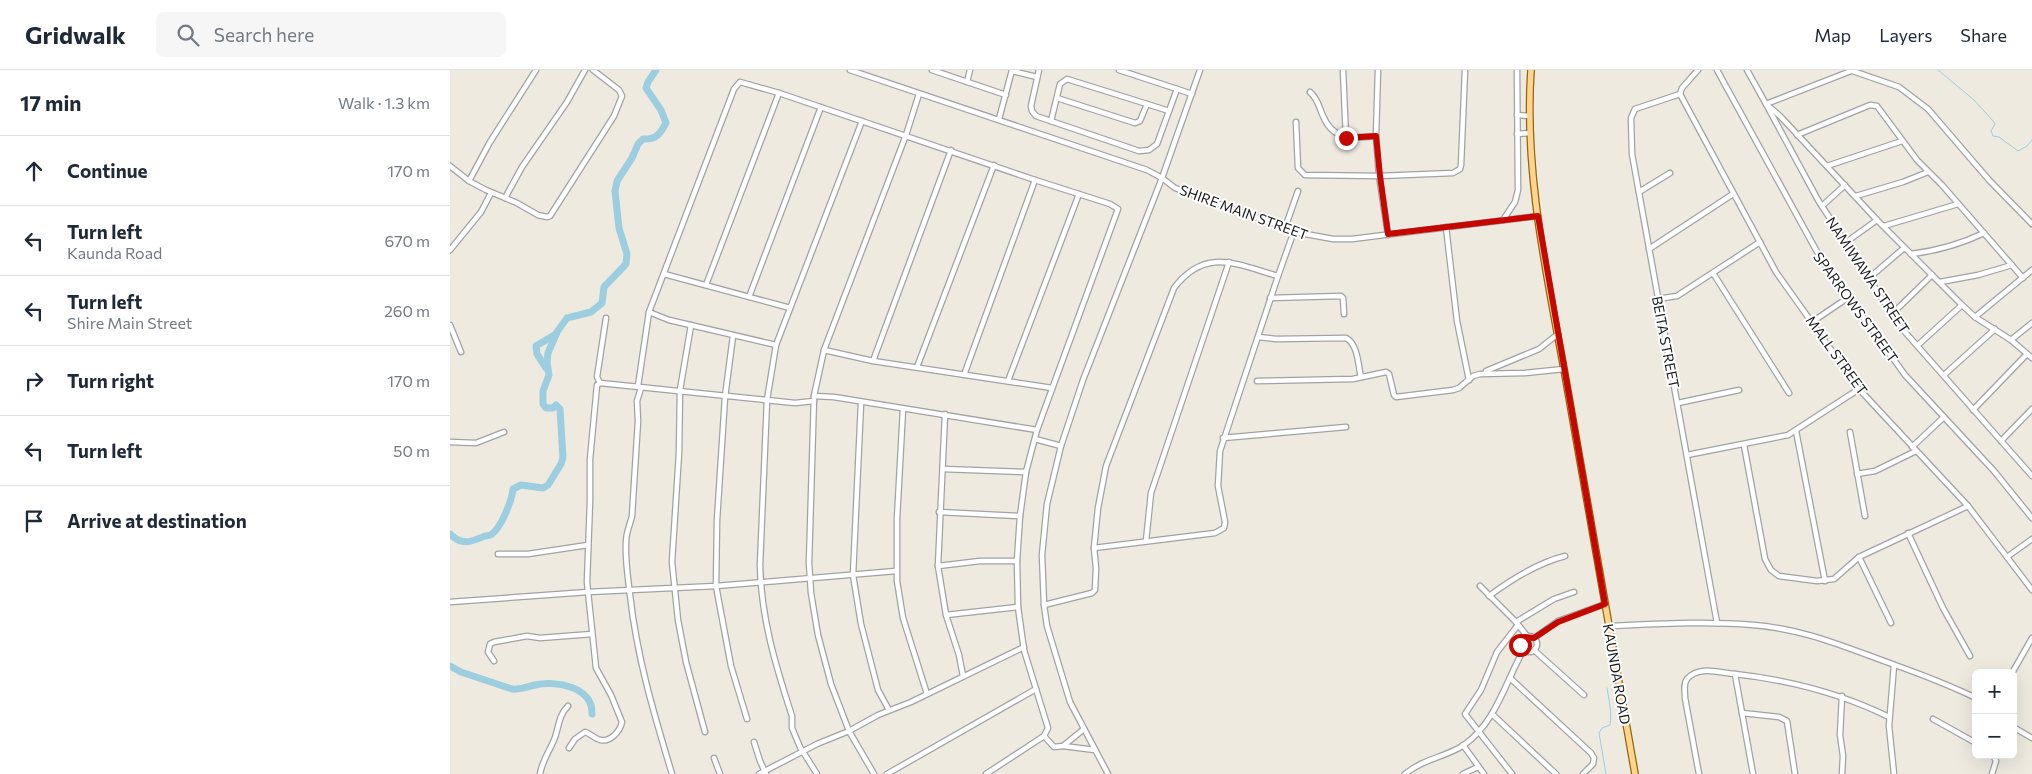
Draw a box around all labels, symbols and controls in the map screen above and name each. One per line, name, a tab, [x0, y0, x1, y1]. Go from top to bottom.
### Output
search box	[156, 12, 506, 57]
text: Gridwalk	[25, 20, 126, 49]
icon: search	[174, 21, 202, 49]
text: Search here	[214, 23, 314, 46]
text: Map	[1814, 24, 1851, 46]
text: Layers	[1879, 24, 1932, 46]
text: Share	[1960, 24, 2007, 46]
text: 17 min	[20, 90, 81, 115]
text: Walk · 1.3 km	[338, 93, 430, 112]
route end	[1335, 127, 1358, 150]
icon: ahead	[20, 157, 48, 185]
text: Continue	[67, 159, 147, 182]
text: 170 m	[387, 161, 430, 180]
street label: SHIRE MAIN STREET	[1178, 181, 1310, 243]
street label: NAMIWAWA STREET	[1823, 213, 1913, 337]
text: Turn left	[67, 220, 142, 243]
icon: left	[20, 227, 48, 255]
text: 670 m	[384, 231, 430, 250]
text: Kaunda Road	[67, 243, 162, 262]
street label: SPARROWS STREET	[1810, 248, 1902, 366]
text: Turn left	[67, 290, 142, 313]
street label: BEITA STREET	[1649, 295, 1683, 389]
icon: left	[20, 297, 48, 325]
text: 260 m	[384, 301, 430, 320]
street label: MALL STREET	[1803, 312, 1871, 398]
text: Shire Main Street	[67, 313, 192, 332]
icon: right	[20, 367, 48, 395]
text: Turn right	[67, 369, 154, 392]
text: 170 m	[387, 371, 430, 390]
icon: left	[20, 437, 48, 465]
text: Turn left	[67, 439, 142, 462]
text: 50 m	[393, 441, 430, 460]
icon: arrive	[20, 507, 48, 535]
text: Arrive at destination	[67, 509, 247, 532]
street label: KAUNDA ROAD	[1600, 622, 1634, 726]
route start	[1509, 634, 1532, 657]
map controls	[1972, 669, 2017, 759]
button: +	[1972, 669, 2017, 714]
button: −	[1972, 714, 2017, 759]

